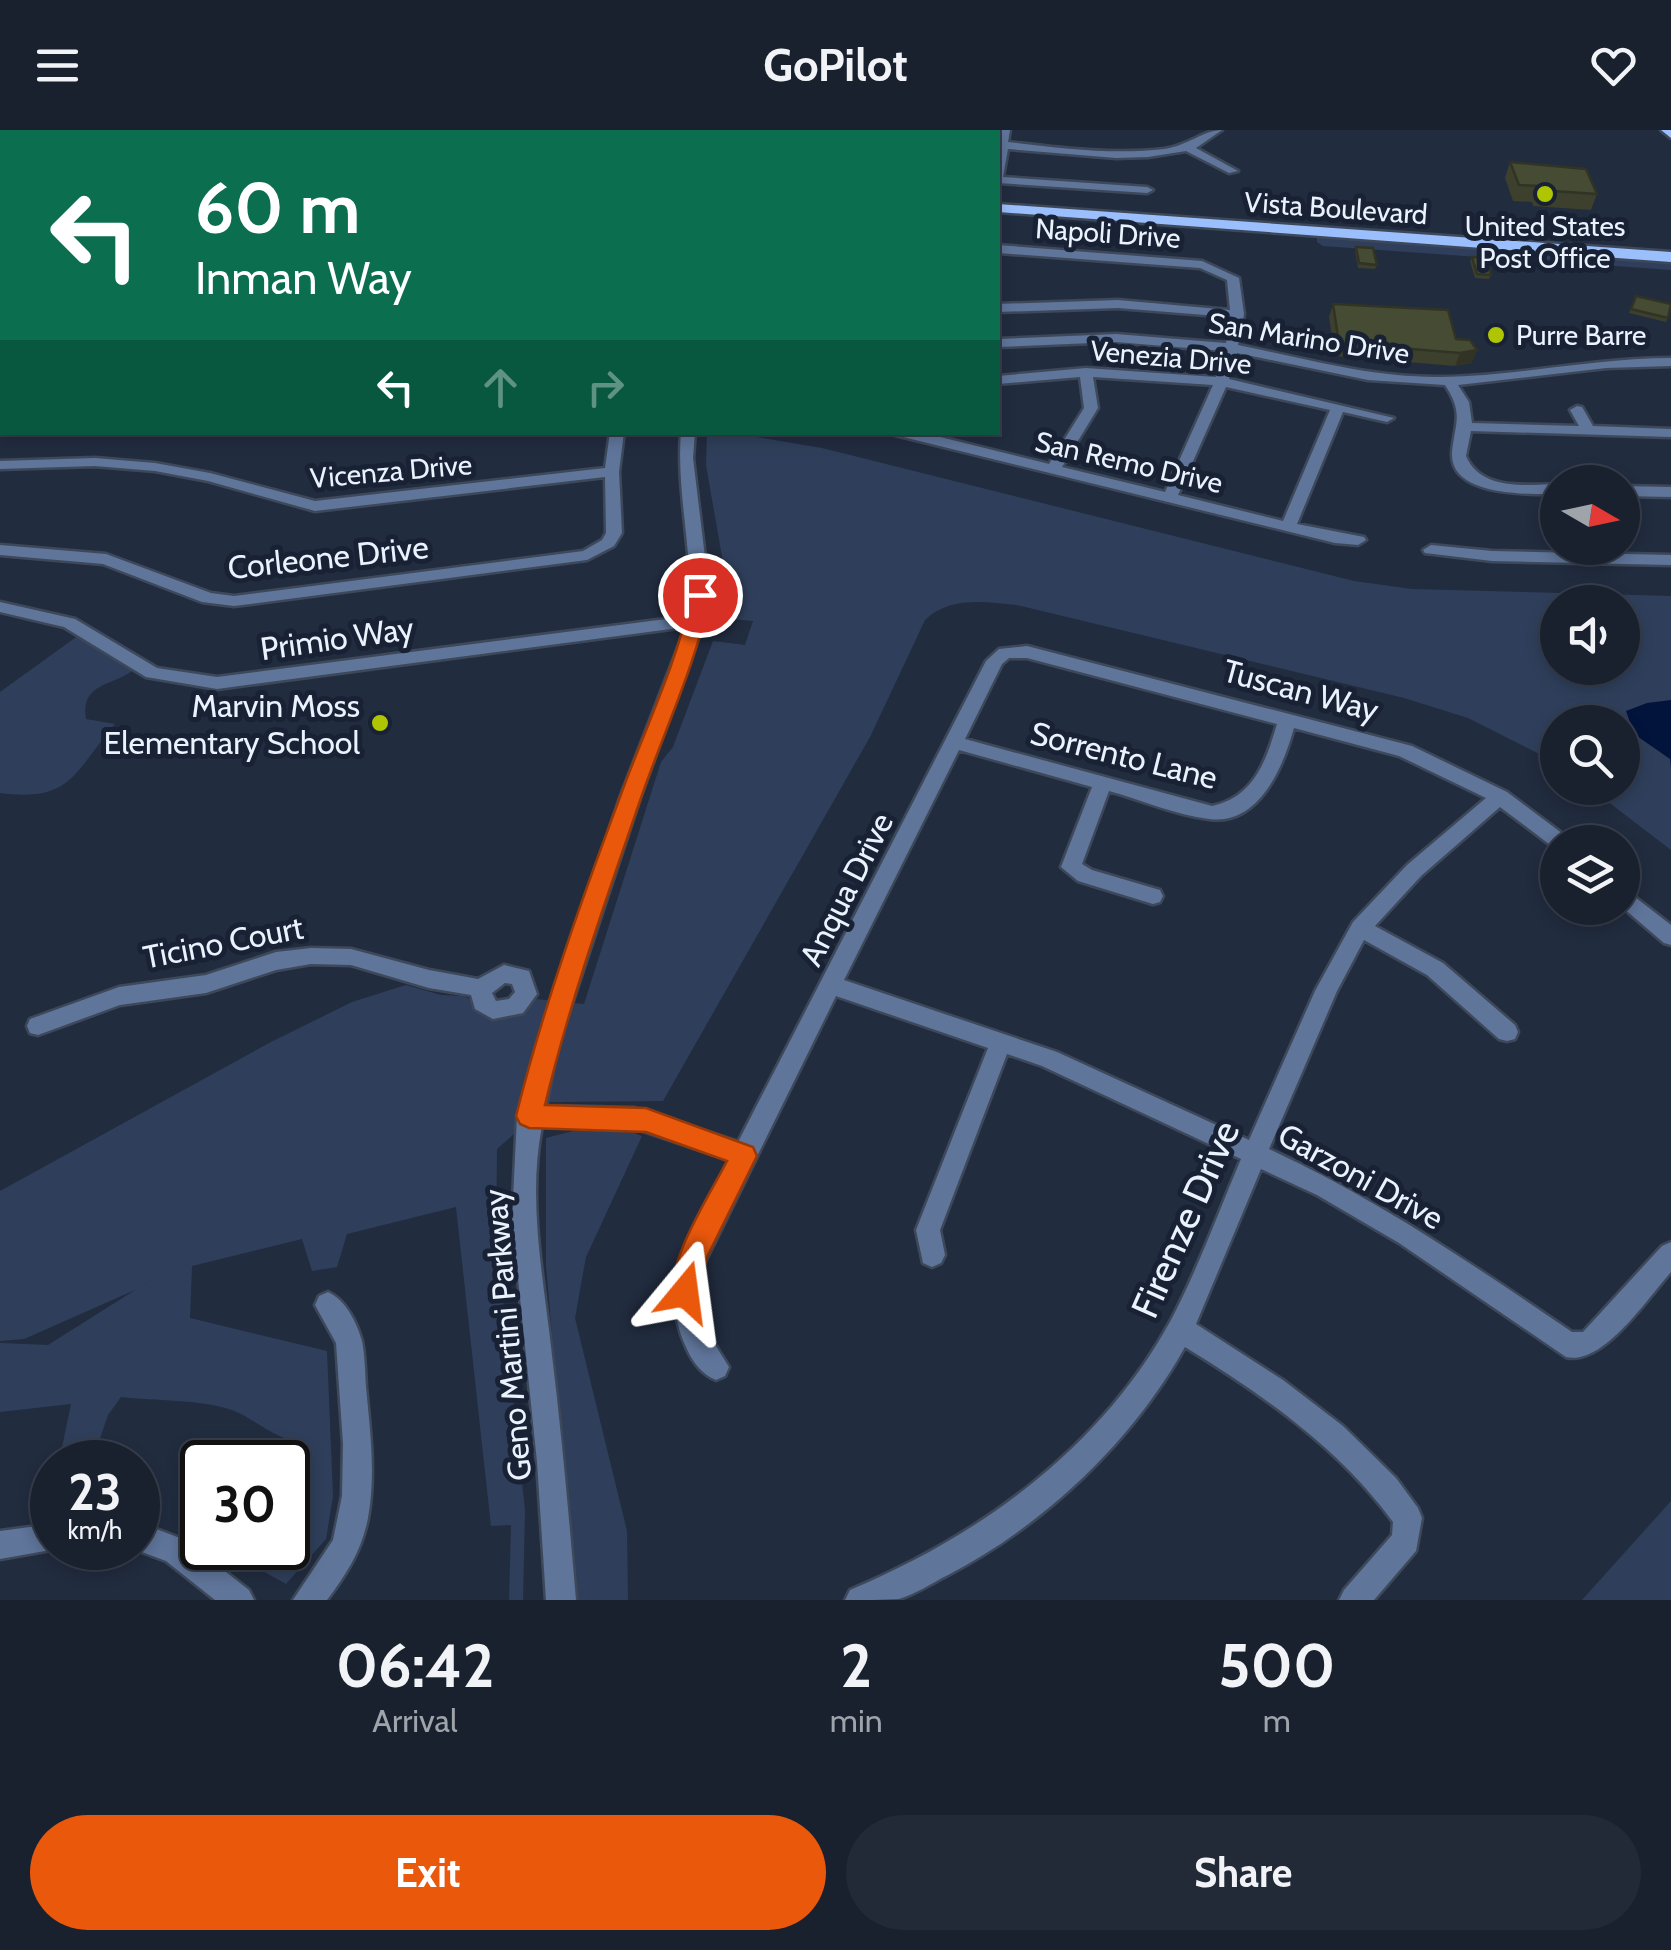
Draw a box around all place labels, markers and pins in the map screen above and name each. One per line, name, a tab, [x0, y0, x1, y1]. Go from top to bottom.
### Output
marker: United States Post Office	[1534, 183, 1556, 205]
place label: United States Post Office	[1465, 209, 1625, 275]
place label: Purre Barre	[1516, 318, 1646, 352]
marker: Purre Barre	[1485, 324, 1507, 346]
pin	[658, 553, 743, 638]
place label: Marvin Moss Elementary School	[103, 686, 360, 762]
marker: Marvin Moss Elementary School	[369, 712, 391, 734]

